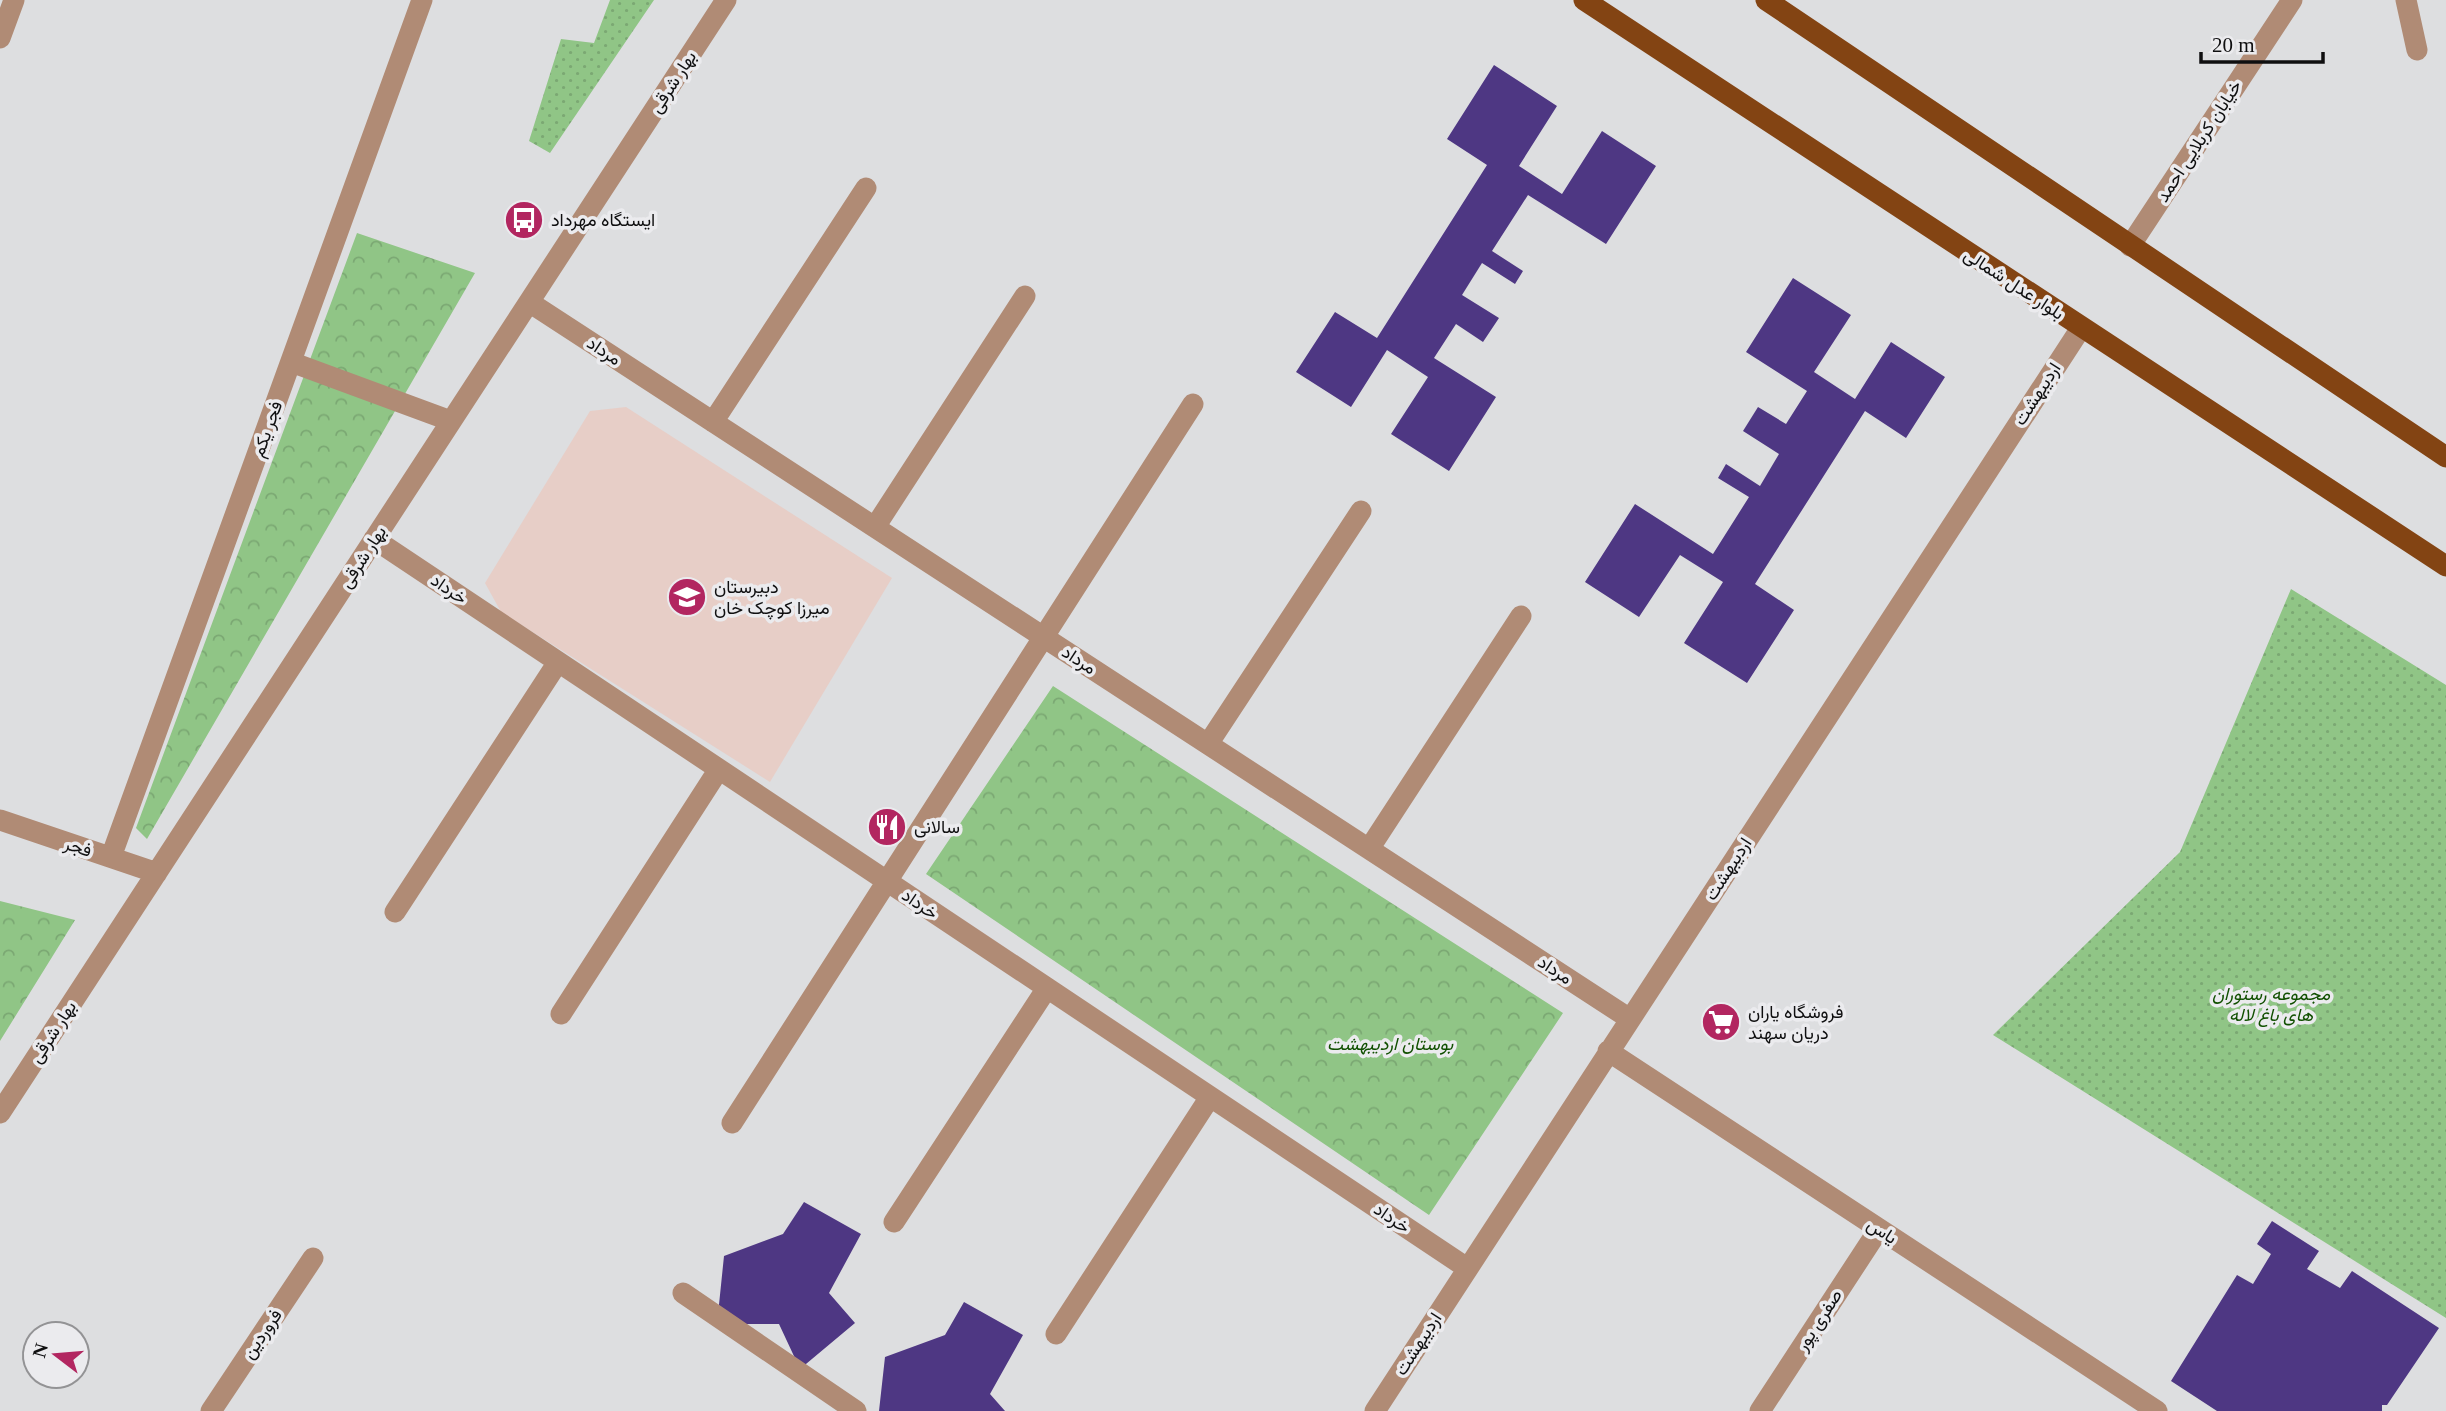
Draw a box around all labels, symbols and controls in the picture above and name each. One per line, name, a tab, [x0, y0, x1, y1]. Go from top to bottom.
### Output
scale bar	[2201, 21, 2324, 65]
text: 20 m	[2212, 33, 2255, 57]
street label: بهار شرقی	[646, 47, 701, 117]
street label: خیابان کربلایی احمد	[2152, 76, 2247, 206]
bus stop icon: ایستگاه مهرداد	[503, 199, 545, 241]
place label: ایستگاه مهرداد	[551, 210, 655, 231]
street label: بلوار عدل شمالی	[1960, 244, 2068, 325]
street label: مرداد	[583, 333, 625, 370]
street label: اردیبهشت	[2009, 359, 2065, 429]
street label: فجر یکم	[248, 398, 288, 460]
street label: بهار شرقی	[336, 522, 391, 592]
street label: خرداد	[427, 570, 471, 609]
school or university icon: دبیرستان میرزا کوچک خان	[666, 576, 708, 618]
place label: دبیرستان میرزا کوچک خان	[714, 577, 830, 620]
street label: مرداد	[1058, 642, 1100, 679]
restaurant icon: سالانی	[866, 806, 908, 848]
place label: سالانی	[914, 817, 960, 838]
street label: فجر	[61, 833, 94, 862]
street label: اردیبهشت	[1700, 834, 1756, 904]
street label: خرداد	[898, 885, 942, 924]
street label: مرداد	[1534, 952, 1576, 989]
park label: مجموعه رستوران های باغ لاله	[2212, 984, 2330, 1028]
street label: بهار شرقی	[26, 997, 81, 1067]
supermarket icon: فروشگاه یاران دریان سهند	[1700, 1001, 1742, 1043]
place label: فروشگاه یاران دریان سهند	[1748, 1002, 1844, 1044]
park label: بوستان اردیبهشت	[1327, 1034, 1454, 1055]
street label: خرداد	[1370, 1199, 1414, 1238]
street label: یاس	[1863, 1214, 1901, 1249]
street label: صفری پور	[1791, 1286, 1848, 1356]
street label: فروردین	[238, 1305, 287, 1363]
street label: اردیبهشت	[1390, 1309, 1446, 1379]
north arrow	[21, 1320, 91, 1390]
text: N	[28, 1341, 52, 1360]

